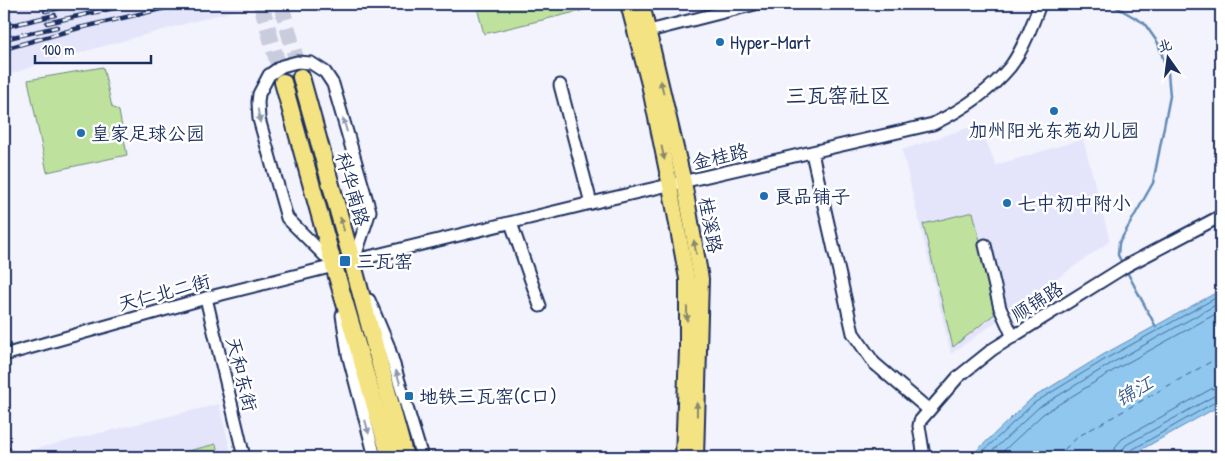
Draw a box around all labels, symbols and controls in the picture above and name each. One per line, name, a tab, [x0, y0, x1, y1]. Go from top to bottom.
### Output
place label: Hyper-Mart	[730, 29, 811, 55]
scale bar	[35, 32, 151, 64]
north arrow	[1142, 32, 1192, 82]
text: 北	[1156, 34, 1174, 56]
marker: Hyper-Mart	[714, 36, 726, 48]
text: 100 m	[42, 39, 75, 60]
one-way arrow	[658, 80, 666, 95]
district label: 三瓦窑社区	[786, 81, 891, 110]
marker: 加州阳光东苑幼儿园	[1048, 105, 1060, 117]
one-way arrow	[255, 108, 263, 124]
one-way arrow	[341, 117, 349, 132]
place label: 加州阳光东苑幼儿园	[968, 117, 1140, 143]
place label: 皇家足球公园	[91, 120, 205, 146]
marker: 皇家足球公园	[75, 127, 87, 139]
street label: 金桂路	[689, 137, 751, 175]
one-way arrow	[660, 146, 668, 162]
street label: 科华南路	[330, 149, 376, 229]
place label: 良品铺子	[774, 183, 850, 209]
marker: 良品铺子	[758, 190, 770, 202]
place label: 七中初中附小	[1017, 190, 1131, 216]
street label: 桂溪路	[693, 195, 729, 255]
marker: 七中初中附小	[1001, 197, 1013, 209]
one-way arrow	[338, 217, 346, 232]
one-way arrow	[691, 238, 699, 254]
place label: 三瓦窑	[356, 248, 413, 274]
marker: 三瓦窑	[338, 254, 352, 268]
street label: 天仁北二街	[115, 267, 213, 317]
street label: 顺锦路	[1006, 275, 1068, 327]
one-way arrow	[683, 306, 691, 322]
street label: 天和东街	[220, 334, 264, 414]
water label: 锦江	[1110, 368, 1159, 412]
one-way arrow	[393, 369, 401, 384]
place label: 地铁三瓦窑(C口)	[419, 383, 557, 409]
marker: 地铁三瓦窑(C口)	[403, 390, 415, 402]
one-way arrow	[694, 400, 702, 416]
one-way arrow	[363, 419, 371, 434]

